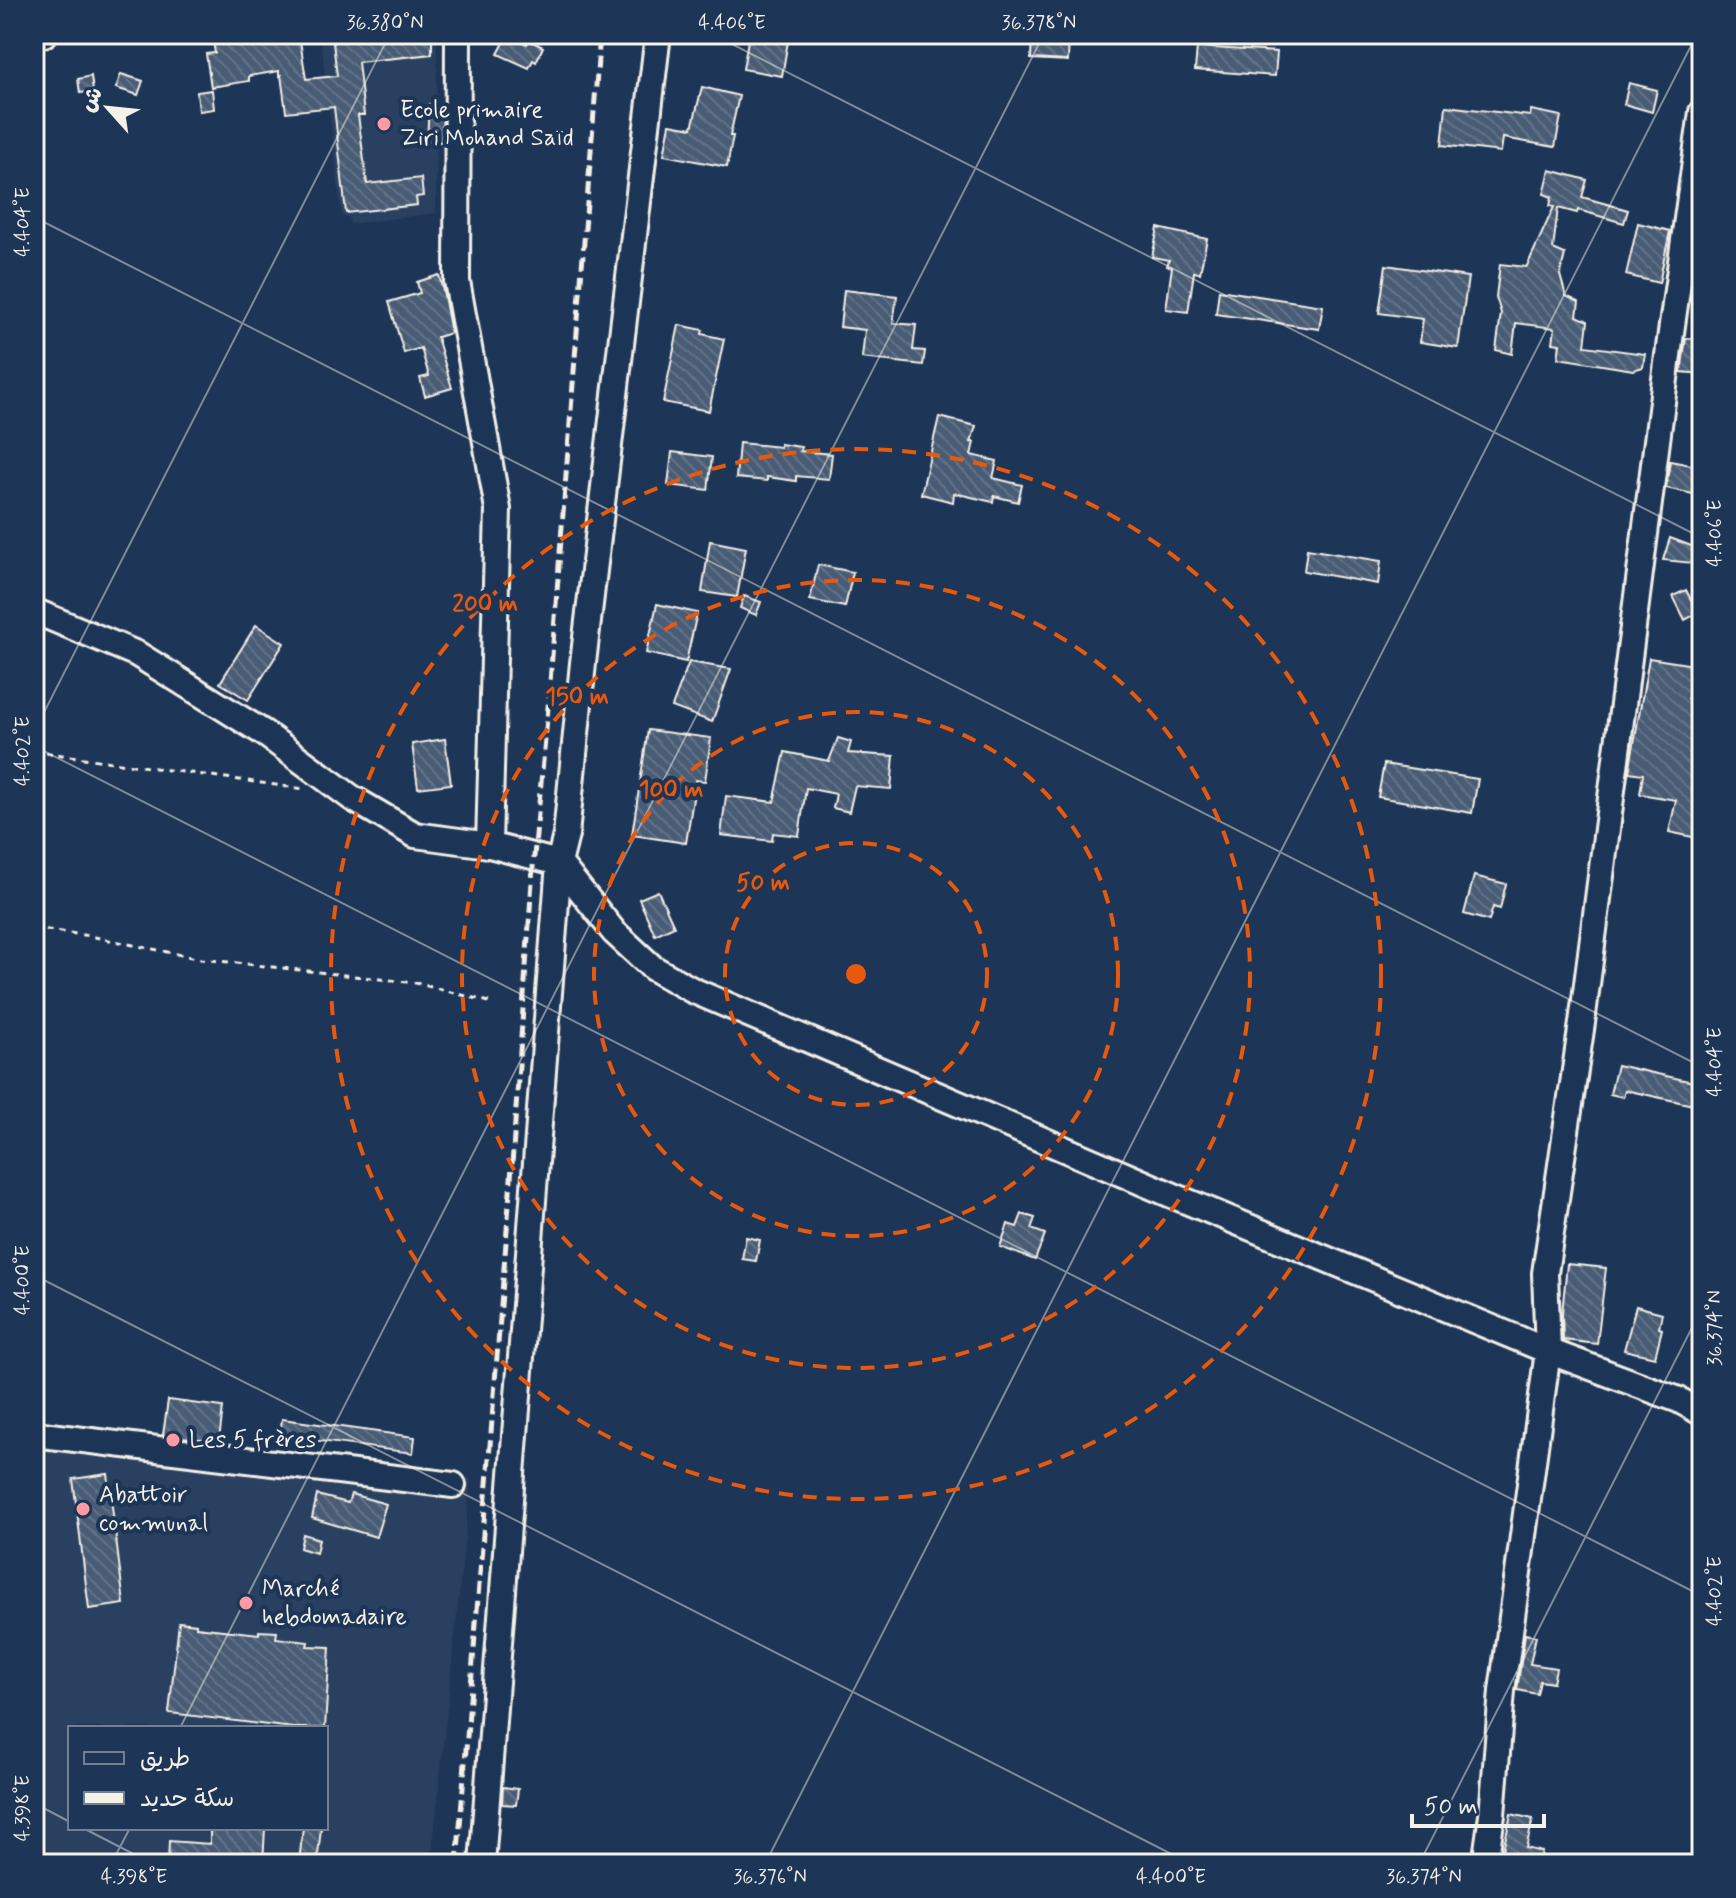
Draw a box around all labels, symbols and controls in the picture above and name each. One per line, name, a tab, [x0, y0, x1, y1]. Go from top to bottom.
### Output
text: 36.380°N	[347, 10, 423, 37]
text: 4.406°E	[698, 10, 766, 37]
text: 36.378°N	[1002, 10, 1076, 37]
north arrow	[68, 68, 148, 148]
text: ش	[74, 83, 110, 117]
place label: Ecole primaire Ziri Mohand Saïd	[400, 95, 574, 154]
marker: Ecole primaire Ziri Mohand Saïd	[375, 115, 393, 133]
text: 4.404°E	[10, 187, 37, 257]
text: 4.406°E	[1702, 499, 1729, 567]
text: 200 m	[452, 589, 518, 620]
text: 150 m	[545, 682, 609, 713]
text: 4.402°E	[10, 716, 37, 786]
text: 100 m	[639, 775, 703, 806]
text: 50 m	[736, 868, 790, 899]
centre of rings	[842, 960, 870, 988]
text: 4.404°E	[1702, 1027, 1729, 1097]
text: 4.400°E	[10, 1245, 37, 1315]
text: 36.374°N	[1702, 1290, 1729, 1366]
place label: Les 5 frères	[189, 1425, 317, 1456]
marker: Les 5 frères	[164, 1431, 182, 1449]
place label: Abattoir communal	[99, 1480, 208, 1539]
marker: Abattoir communal	[74, 1500, 92, 1518]
text: 4.402°E	[1702, 1556, 1729, 1626]
place label: Marché hebdomadaire	[262, 1574, 407, 1633]
marker: Marché hebdomadaire	[237, 1594, 255, 1612]
legend	[68, 1726, 328, 1830]
text: طريق	[140, 1744, 190, 1775]
text: 4.398°E	[10, 1775, 37, 1841]
scale bar	[1412, 1778, 1544, 1828]
text: سكة حديد	[140, 1784, 234, 1815]
text: 50 m	[1424, 1792, 1478, 1823]
text: 4.398°E	[101, 1864, 167, 1891]
text: 36.376°N	[733, 1864, 807, 1891]
text: 4.400°E	[1136, 1864, 1206, 1891]
text: 36.374°N	[1386, 1864, 1462, 1891]

